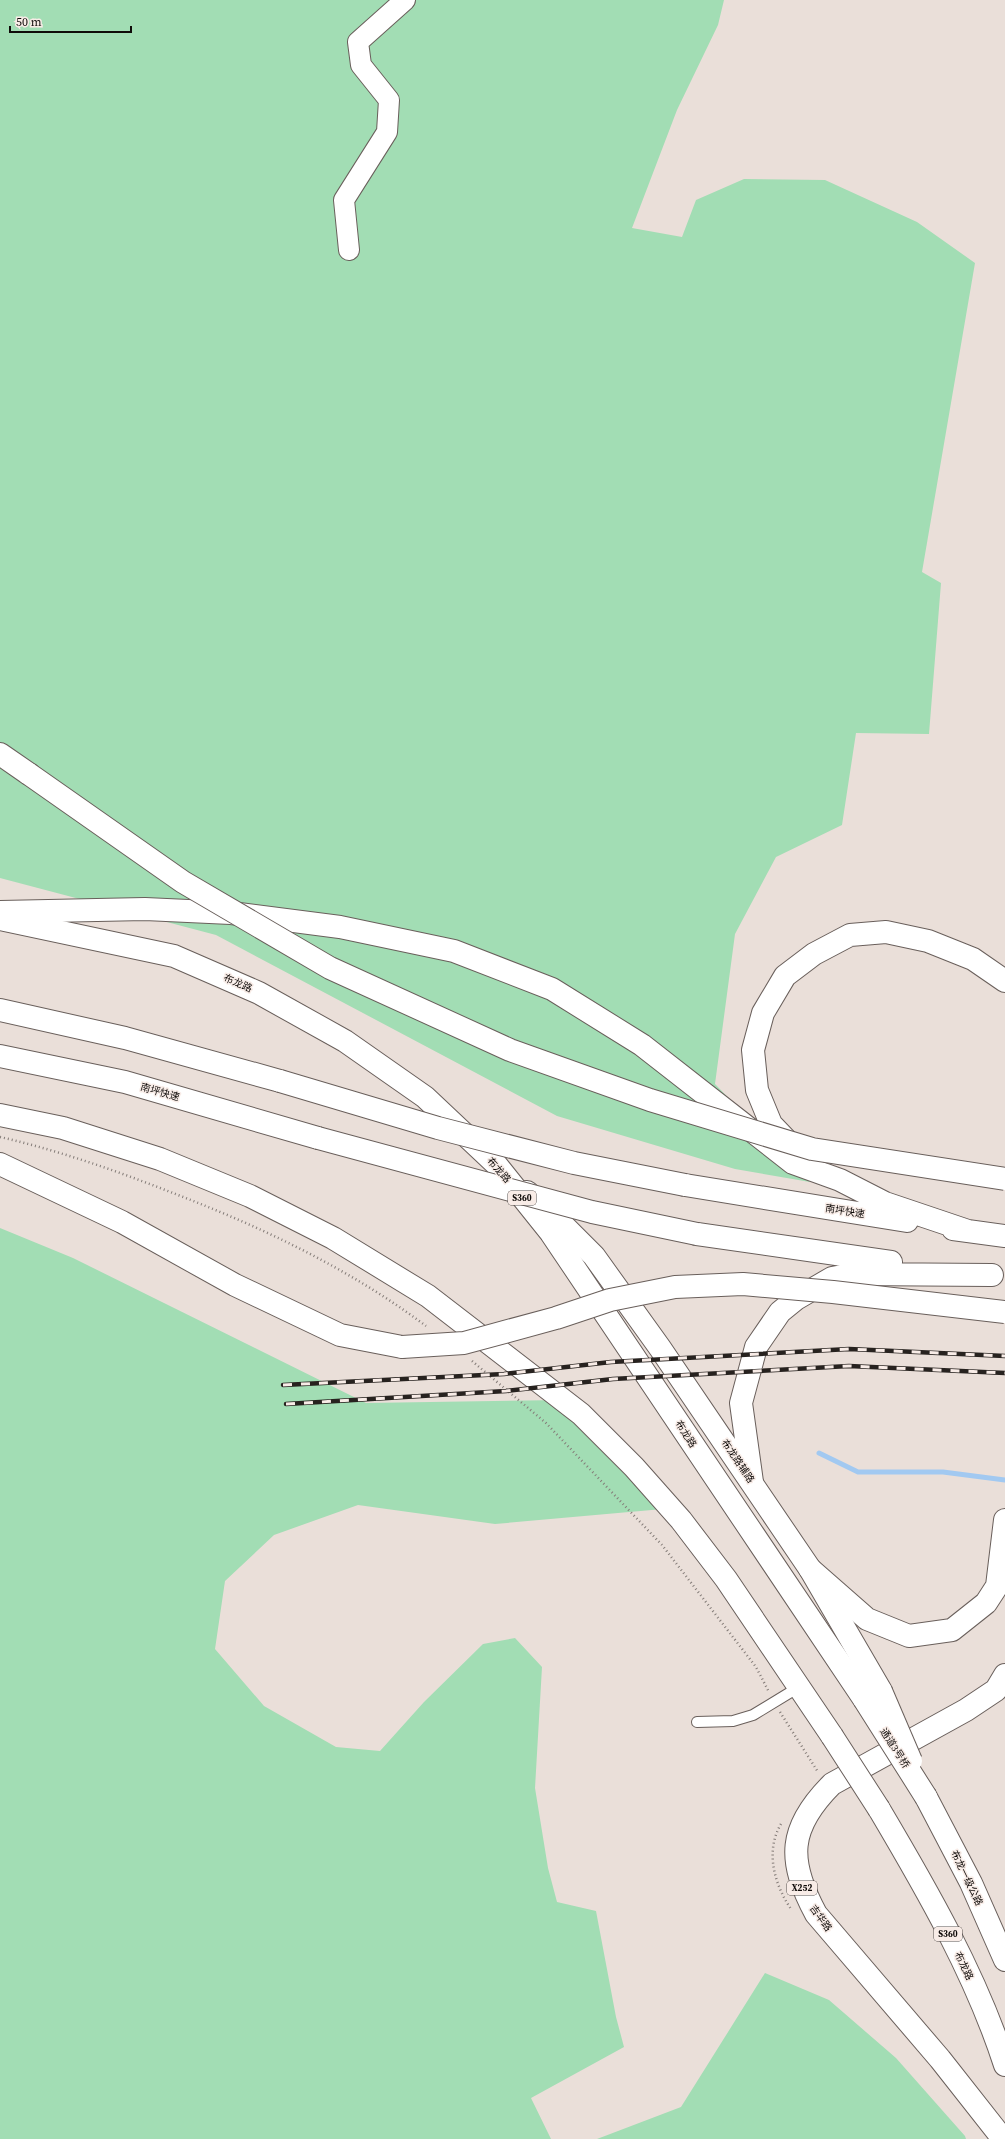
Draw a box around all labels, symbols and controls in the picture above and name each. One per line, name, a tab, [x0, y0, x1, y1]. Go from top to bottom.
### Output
scale bar	[10, 8, 131, 34]
text: 50 m	[16, 14, 42, 30]
street label: 布龙路	[222, 971, 254, 995]
street label: 南坪快速	[139, 1080, 181, 1104]
street label: 布龙路	[484, 1154, 514, 1186]
road number: S360	[508, 1191, 536, 1205]
street label: 南坪快速	[824, 1201, 866, 1221]
street label: 布龙路	[672, 1418, 700, 1450]
street label: 布龙路辅路	[719, 1437, 757, 1485]
street label: 通道3号桥	[877, 1726, 913, 1770]
street label: 布龙一级公路	[948, 1848, 986, 1908]
road number: X252	[787, 1881, 817, 1895]
street label: 吉华路	[807, 1902, 835, 1934]
road number: S360	[934, 1927, 962, 1941]
street label: 布龙路	[952, 1950, 976, 1982]

